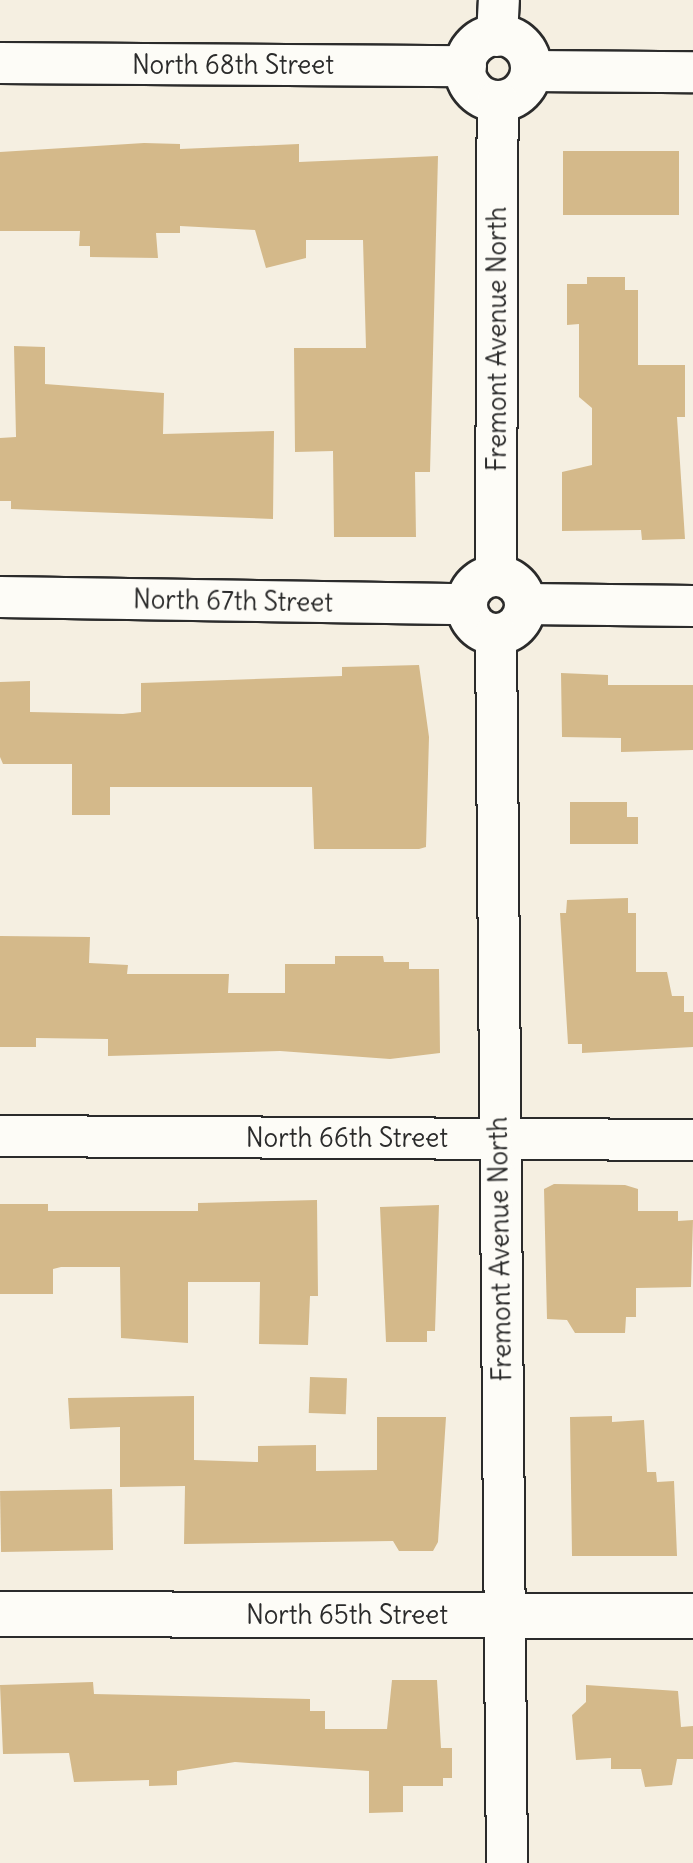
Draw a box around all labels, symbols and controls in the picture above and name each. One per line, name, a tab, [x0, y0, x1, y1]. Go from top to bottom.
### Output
street label: North 68th Street	[132, 49, 334, 81]
street label: Fremont Avenue North	[481, 207, 513, 471]
street label: North 67th Street	[133, 584, 333, 618]
street label: Fremont Avenue North	[482, 1116, 518, 1382]
street label: North 66th Street	[246, 1122, 448, 1154]
street label: North 65th Street	[246, 1599, 448, 1631]

